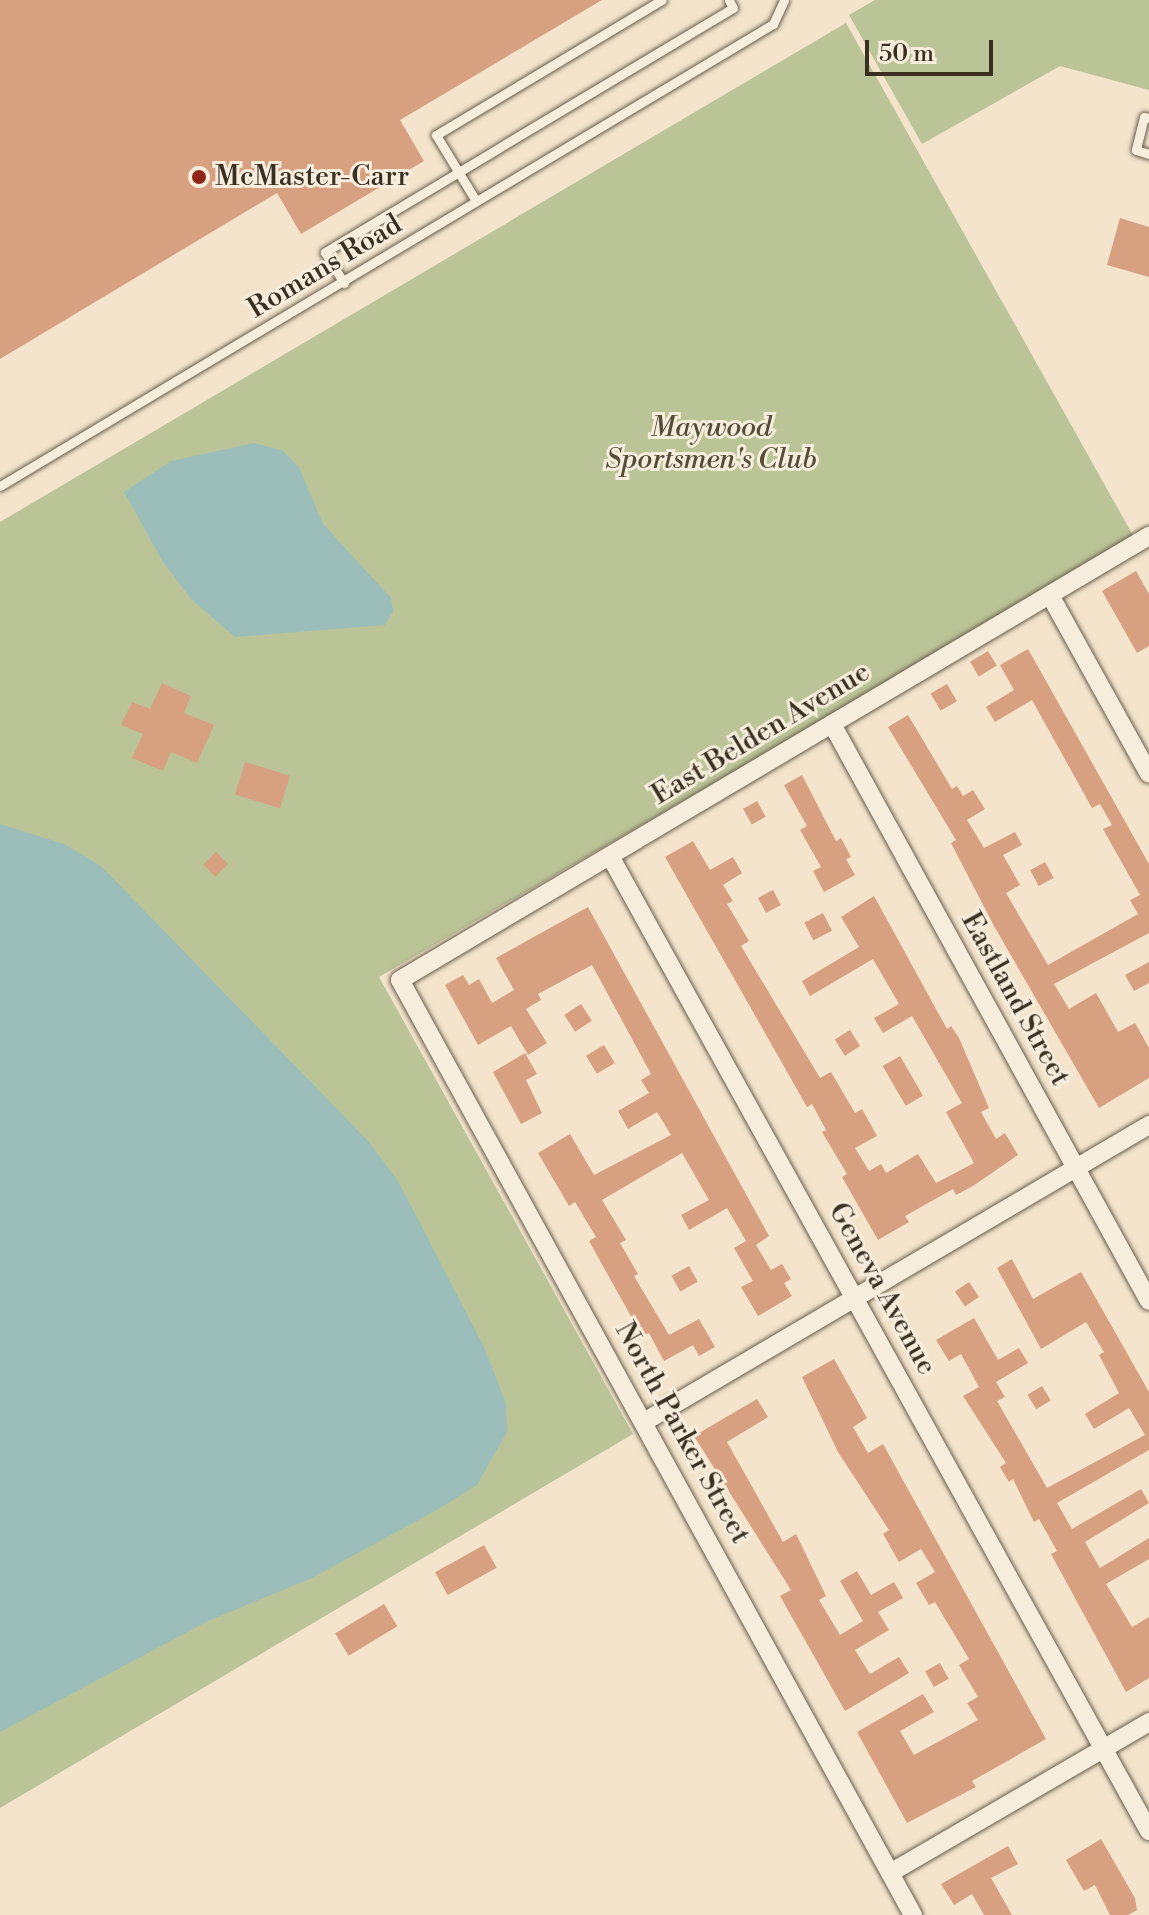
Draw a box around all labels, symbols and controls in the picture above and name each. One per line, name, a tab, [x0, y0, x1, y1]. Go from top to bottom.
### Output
scale bar	[869, 24, 997, 74]
text: 50 m	[879, 39, 934, 69]
place label: McMaster-Carr	[215, 160, 409, 194]
marker: McMaster-Carr	[190, 168, 208, 186]
street label: Romans Road	[242, 208, 408, 326]
park label: Maywood Sportsmen's Club	[605, 411, 817, 477]
street label: East Belden Avenue	[646, 656, 876, 812]
street label: Eastland Street	[953, 906, 1077, 1092]
street label: Geneva Avenue	[821, 1197, 943, 1381]
street label: North Parker Street	[607, 1316, 757, 1550]

